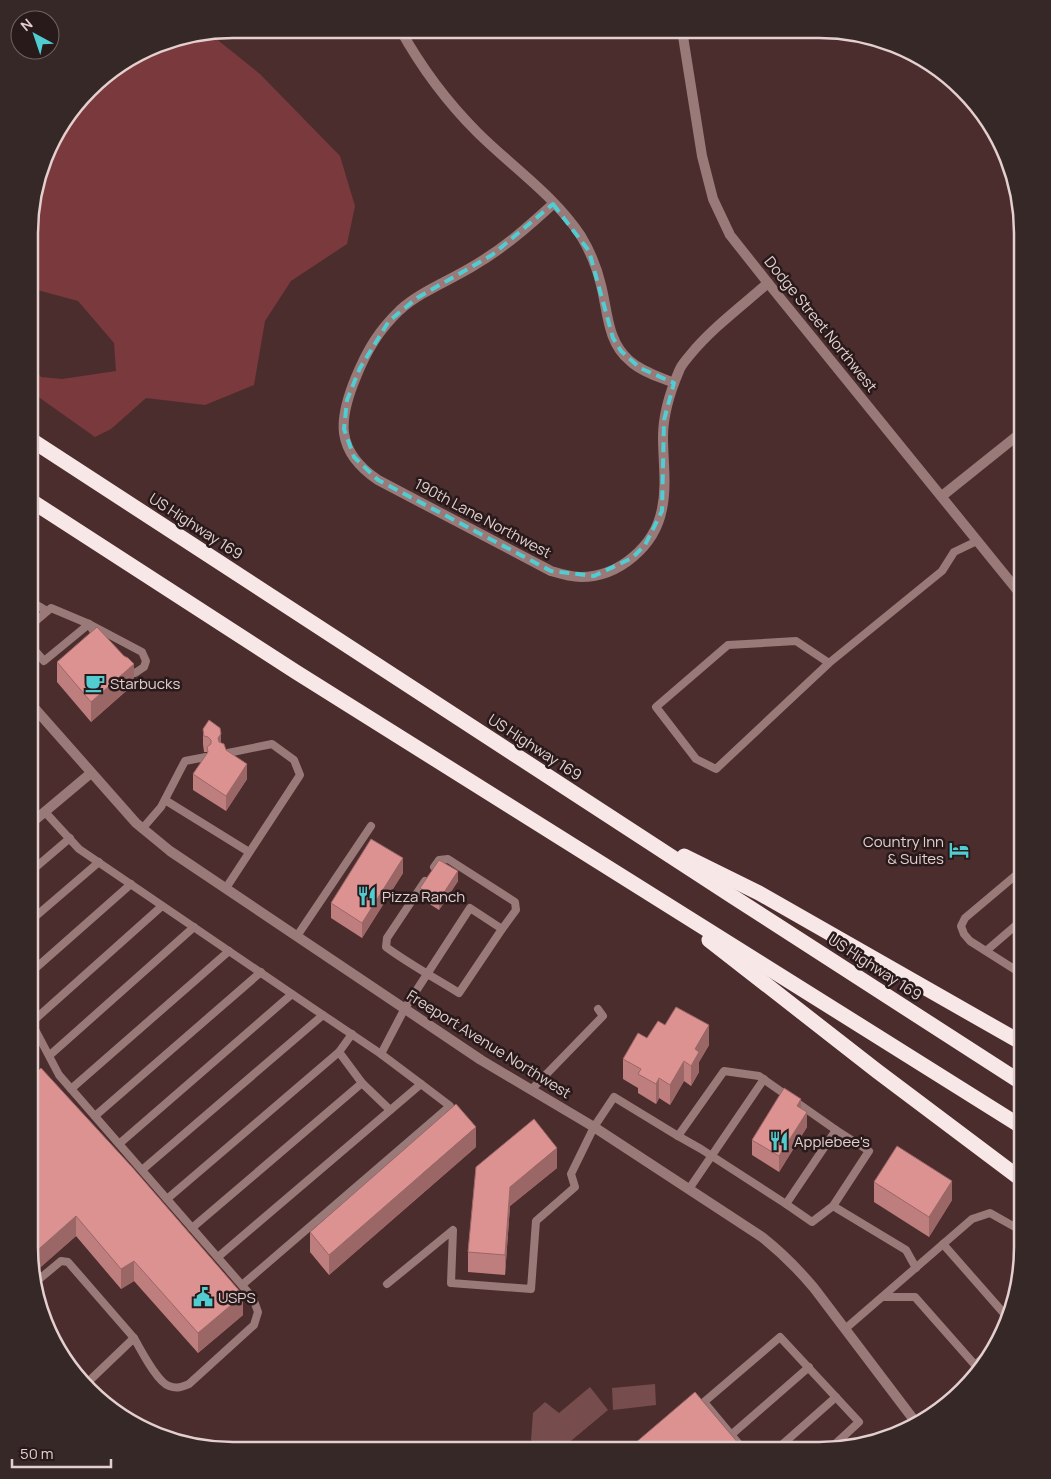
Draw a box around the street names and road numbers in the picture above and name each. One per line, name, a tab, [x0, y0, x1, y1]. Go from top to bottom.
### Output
street label: Dodge Street Northwest	[760, 252, 882, 396]
street label: 190th Lane Northwest	[411, 473, 555, 563]
street label: US Highway 169	[145, 488, 247, 564]
street label: US Highway 169	[484, 709, 586, 785]
street label: US Highway 169	[824, 929, 926, 1005]
street label: Freeport Avenue Northwest	[403, 985, 575, 1103]

